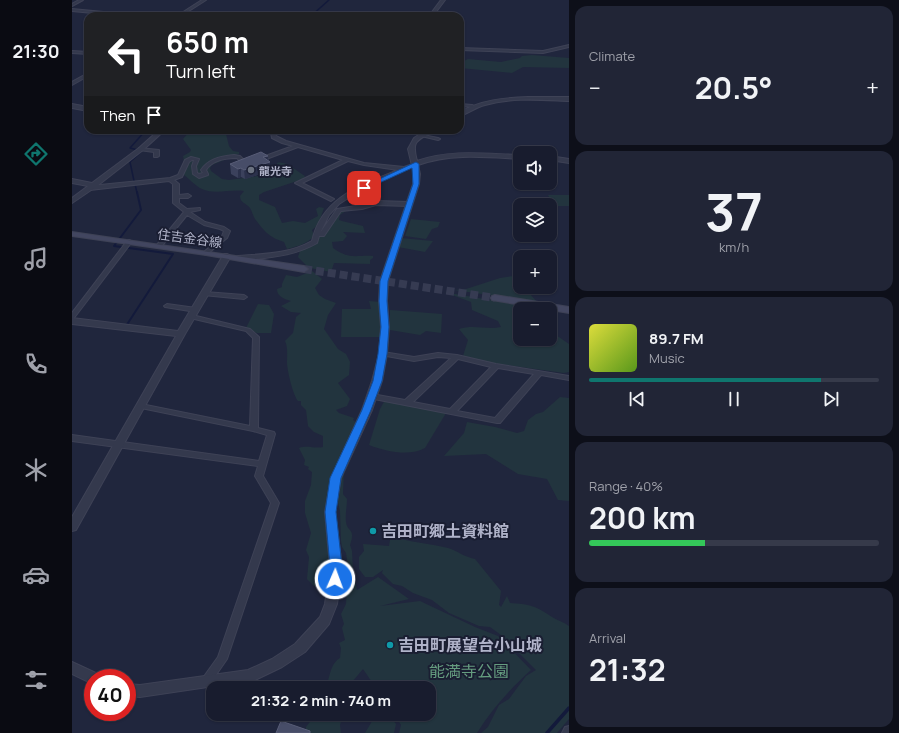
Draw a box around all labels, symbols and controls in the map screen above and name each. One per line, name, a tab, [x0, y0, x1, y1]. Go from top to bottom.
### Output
text: 650 m	[166, 23, 249, 61]
icon: left	[100, 28, 152, 80]
text: 21:30	[12, 39, 60, 63]
text: Climate	[589, 47, 635, 65]
text: Turn left	[166, 59, 236, 83]
text: 20.5°	[695, 67, 773, 108]
text: −	[589, 73, 601, 103]
text: +	[866, 73, 879, 103]
icon: arrive	[143, 104, 165, 126]
text: Then	[100, 105, 135, 126]
icon: directions	[22, 140, 50, 168]
map controls	[513, 146, 557, 346]
button: sound	[513, 146, 557, 190]
place label: 龍光寺	[259, 163, 292, 178]
marker: 龍光寺	[246, 165, 256, 175]
pin	[347, 171, 381, 205]
text: 37	[705, 176, 763, 247]
icon: arrive	[353, 177, 375, 199]
button: layers	[513, 198, 557, 242]
street label: 住吉金谷線	[157, 225, 223, 251]
text: km/h	[719, 238, 749, 256]
icon: music	[22, 245, 50, 273]
button: +	[513, 250, 557, 294]
button: −	[513, 302, 557, 346]
text: 89.7 FM	[649, 328, 704, 349]
text: Music	[649, 349, 685, 367]
icon: phone	[22, 350, 50, 378]
icon: previous	[626, 388, 648, 410]
icon: pause	[723, 388, 745, 410]
icon: next	[820, 388, 842, 410]
icon: climate	[22, 456, 50, 484]
text: Range · 40%	[589, 477, 663, 495]
text: 200 km	[589, 497, 695, 538]
place label: 吉田町郷土資料館	[381, 520, 509, 542]
marker: 吉田町郷土資料館	[368, 526, 378, 536]
position arrow	[314, 558, 356, 600]
icon: car	[22, 561, 50, 589]
text: Arrival	[589, 629, 626, 647]
place label: 吉田町展望台小山城	[398, 634, 542, 656]
marker: 吉田町展望台小山城	[385, 640, 395, 650]
text: 21:32	[589, 649, 666, 690]
park label: 能満寺公園	[429, 660, 509, 682]
icon: filters	[22, 666, 50, 694]
speed limit sign: 40	[84, 669, 136, 721]
text: 21:32 · 2 min · 740 m	[251, 690, 391, 711]

